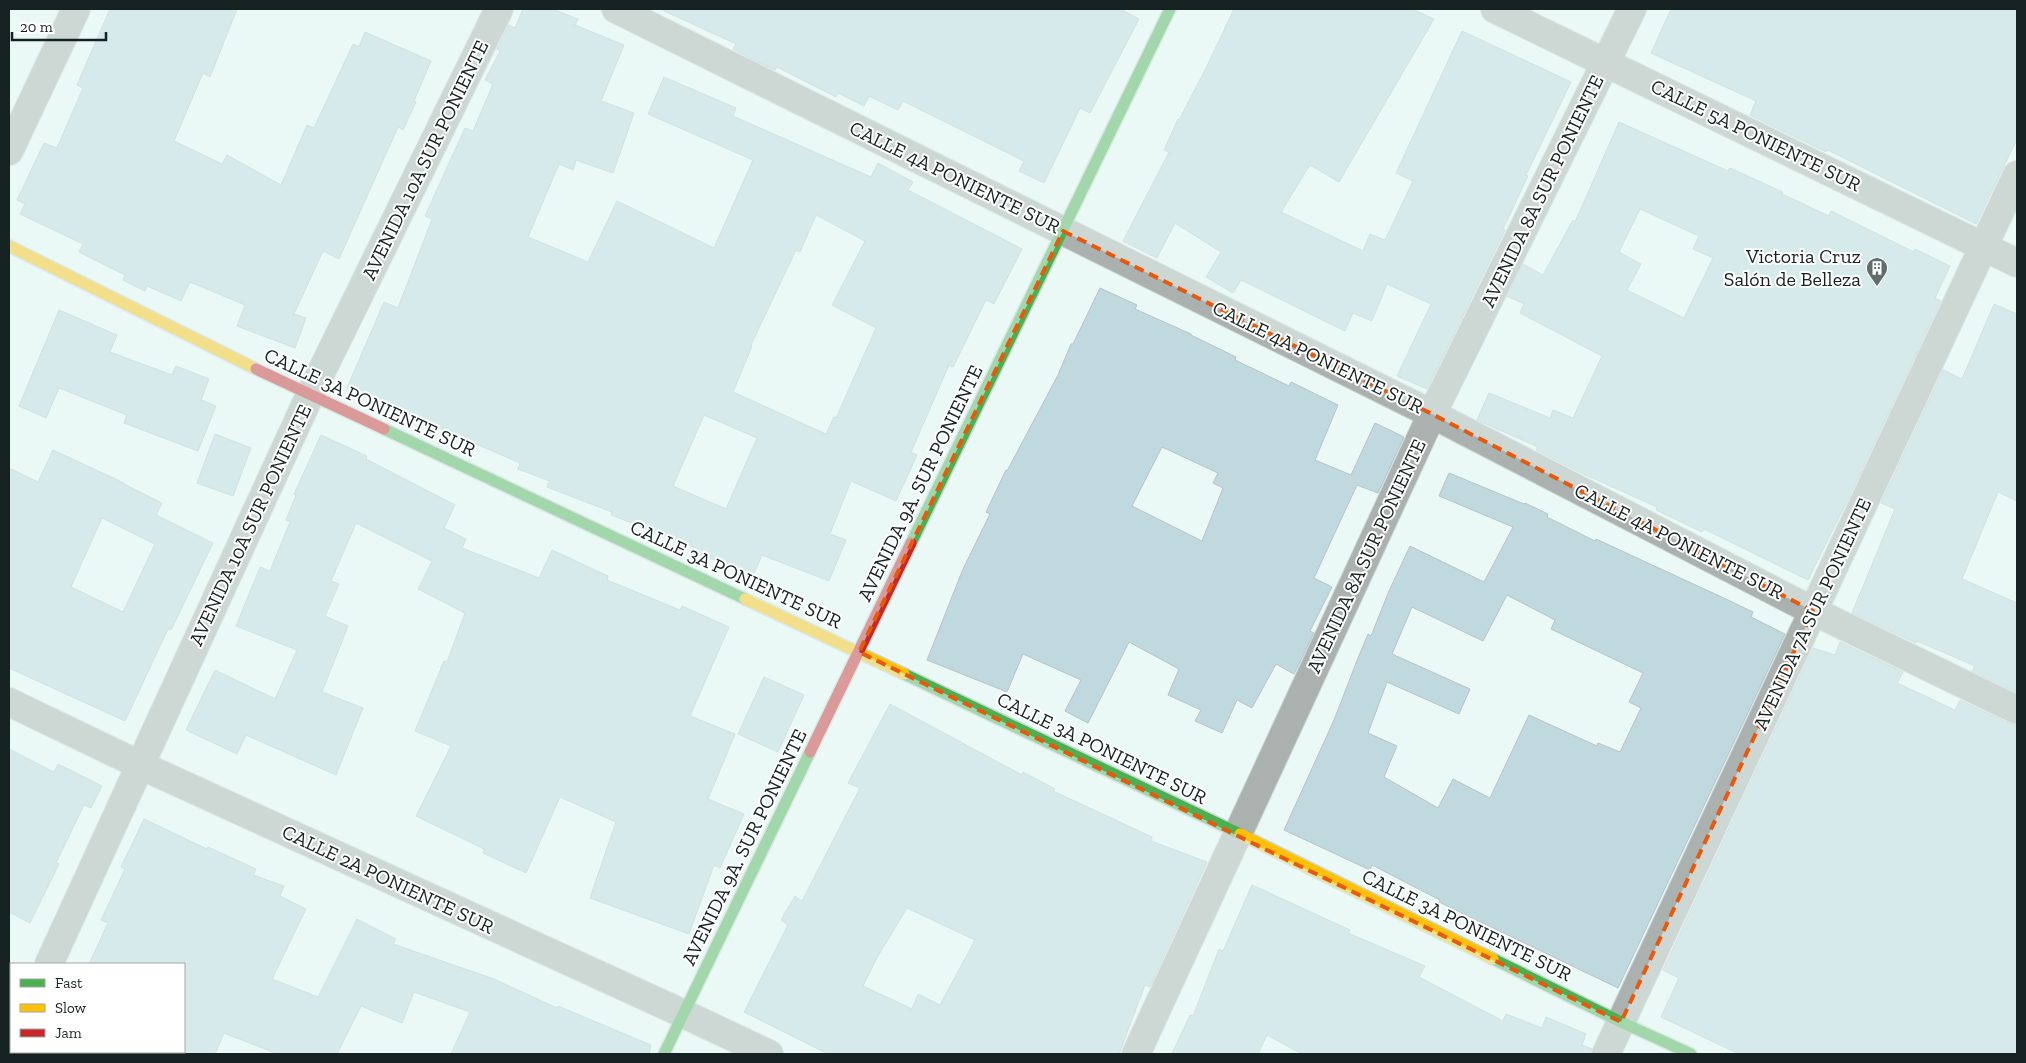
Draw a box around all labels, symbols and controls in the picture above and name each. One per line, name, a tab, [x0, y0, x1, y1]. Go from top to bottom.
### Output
scale bar	[12, 10, 106, 42]
text: 20 m	[20, 18, 53, 36]
street label: AVENIDA 10A SUR PONIENTE	[357, 36, 493, 284]
street label: AVENIDA 8A SUR PONIENTE	[1475, 71, 1609, 311]
street label: CALLE 5A PONIENTE SUR	[1647, 74, 1866, 197]
street label: CALLE 4A PONIENTE SUR	[846, 116, 1065, 239]
place label: Victoria Cruz Salón de Belleza	[1724, 244, 1861, 291]
building icon: Victoria Cruz Salón de Belleza	[1865, 256, 1889, 287]
street label: CALLE 4A PONIENTE SUR	[1209, 296, 1428, 419]
street label: CALLE 3A PONIENTE SUR	[261, 342, 480, 462]
street label: AVENIDA 9A. SUR PONIENTE	[852, 361, 988, 605]
street label: AVENIDA 10A SUR PONIENTE	[183, 401, 317, 649]
street label: AVENIDA 8A SUR PONIENTE	[1301, 435, 1431, 677]
street label: CALLE 4A PONIENTE SUR	[1571, 478, 1788, 604]
street label: AVENIDA 7A SUR PONIENTE	[1748, 494, 1876, 734]
street label: CALLE 3A PONIENTE SUR	[627, 514, 846, 634]
street label: CALLE 3A PONIENTE SUR	[993, 687, 1211, 810]
street label: AVENIDA 9A. SUR PONIENTE	[676, 725, 812, 969]
street label: CALLE 2A PONIENTE SUR	[278, 819, 498, 939]
street label: CALLE 3A PONIENTE SUR	[1358, 864, 1576, 987]
legend	[10, 963, 185, 1053]
text: Fast	[55, 974, 83, 992]
text: Slow	[55, 999, 87, 1017]
text: Jam	[55, 1024, 82, 1042]

